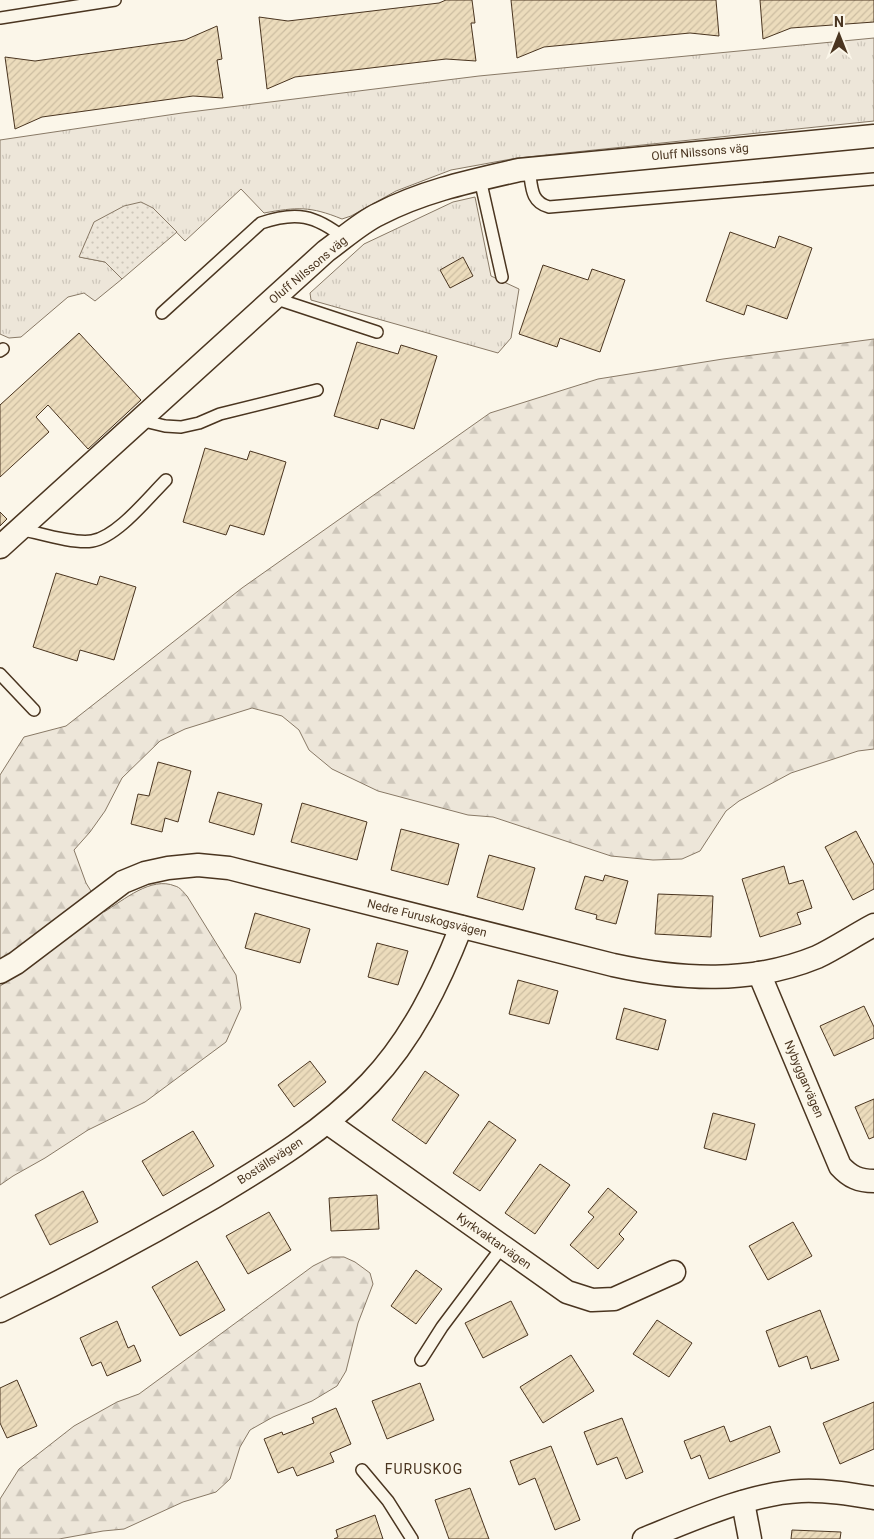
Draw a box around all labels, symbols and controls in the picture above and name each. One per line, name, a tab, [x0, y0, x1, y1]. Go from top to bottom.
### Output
north arrow	[814, 10, 864, 60]
text: N	[834, 14, 844, 30]
street label: Oluff Nilssons väg	[651, 141, 749, 163]
street label: Oluff Nilssons väg	[266, 233, 350, 307]
street label: Nedre Furuskogsvägen	[366, 896, 488, 940]
street label: Nybyggarvägen	[781, 1038, 827, 1120]
street label: Boställsvägen	[235, 1135, 305, 1187]
street label: Kyrkvaktarvägen	[454, 1210, 534, 1272]
district label: FURUSKOG	[385, 1461, 463, 1477]

